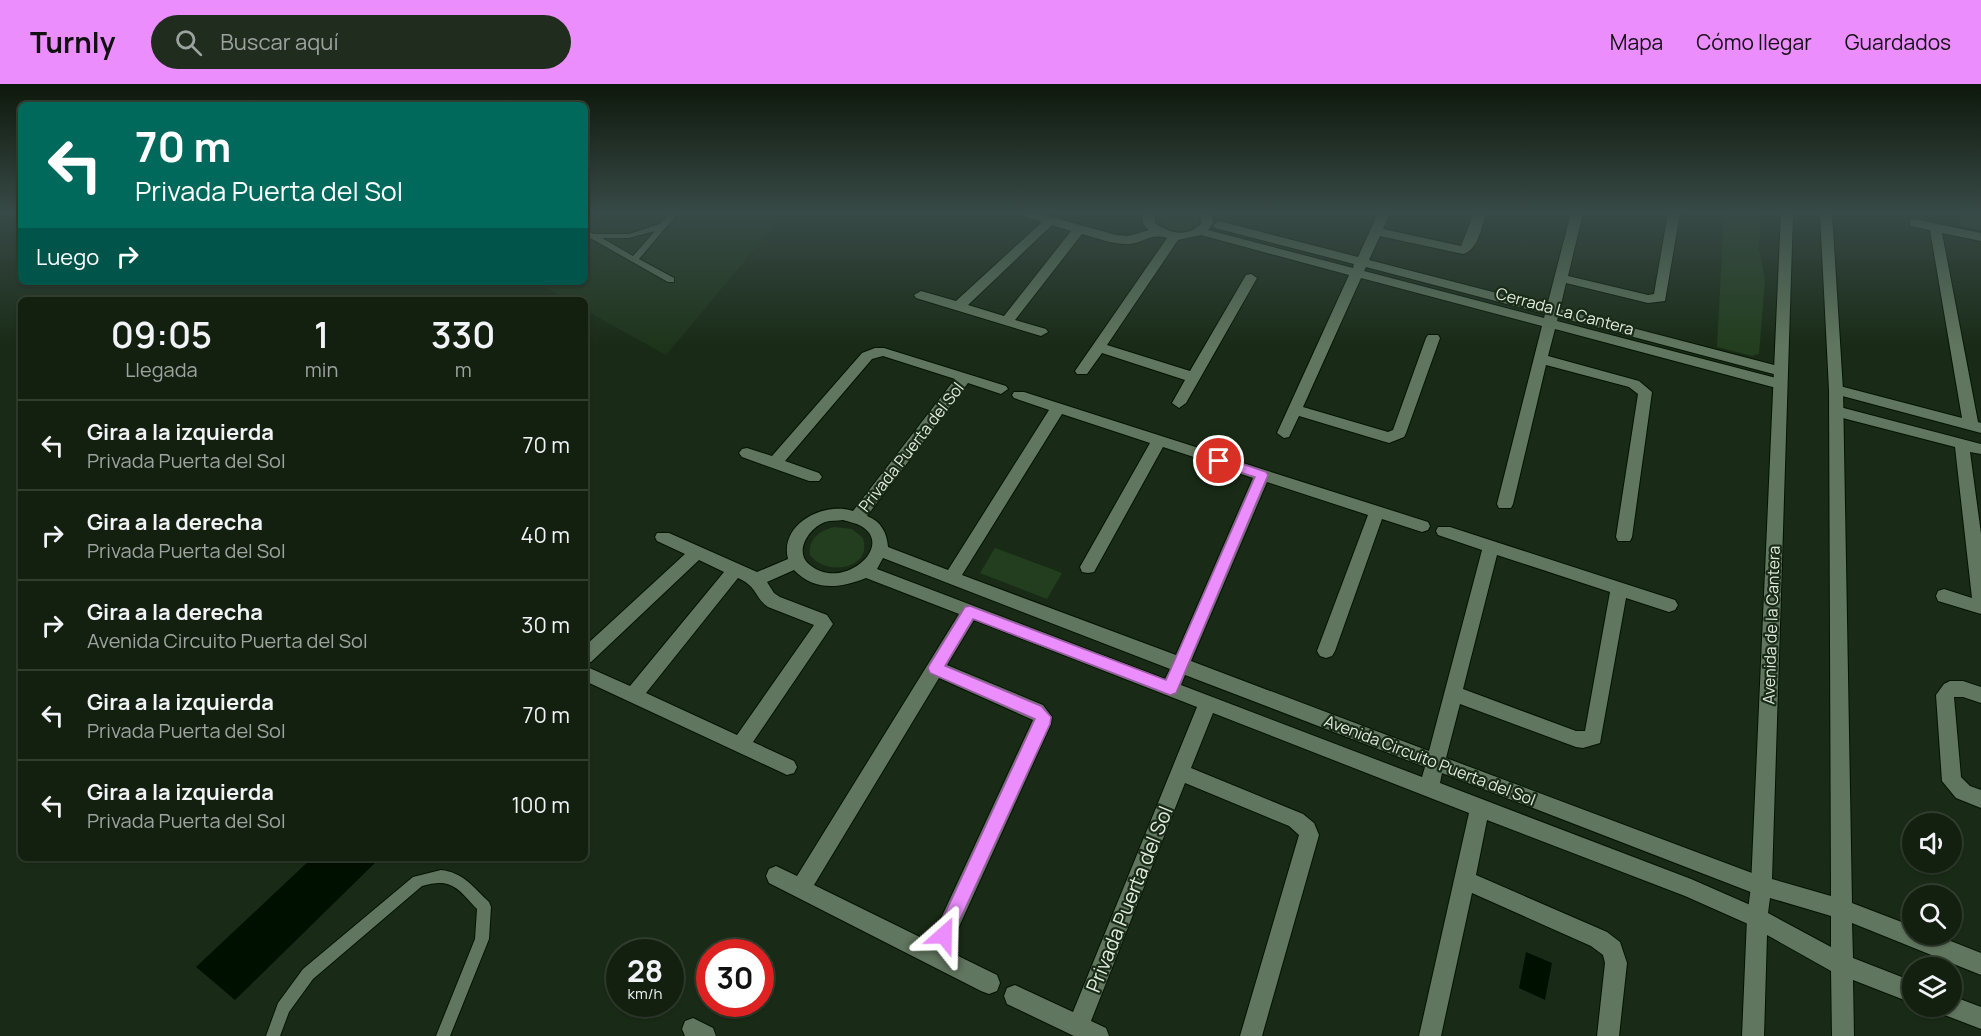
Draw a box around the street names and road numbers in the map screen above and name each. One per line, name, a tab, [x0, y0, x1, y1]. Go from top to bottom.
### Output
street label: Cerrada La Cantera	[1493, 282, 1637, 340]
street label: Privada Puerta del Sol	[853, 378, 969, 516]
street label: Avenida de la Cantera	[1757, 545, 1785, 705]
street label: Avenida Circuito Puerta del Sol	[1321, 710, 1539, 810]
street label: Privada Puerta del Sol	[1079, 802, 1179, 996]

